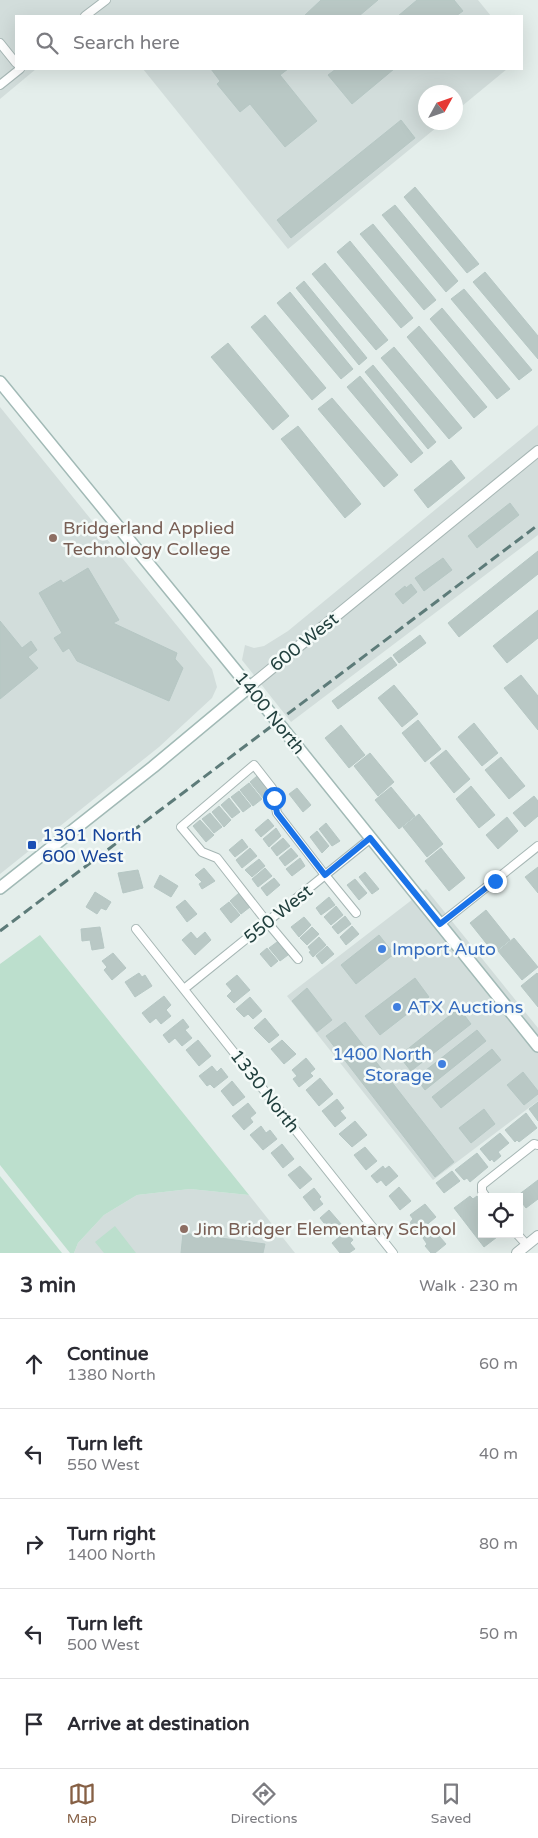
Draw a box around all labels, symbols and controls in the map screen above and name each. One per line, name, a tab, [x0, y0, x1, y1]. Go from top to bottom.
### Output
search box	[15, 15, 523, 70]
icon: search	[33, 29, 61, 57]
text: Search here	[73, 32, 180, 54]
north arrow	[418, 85, 463, 130]
place label: Bridgerland Applied Technology College	[63, 517, 235, 560]
marker: Bridgerland Applied Technology College	[47, 532, 59, 544]
street label: 600 West	[265, 608, 343, 676]
street label: 1400 North	[230, 667, 310, 759]
route start	[263, 787, 286, 810]
place label: 1301 North 600 West	[42, 824, 142, 867]
marker: 1301 North 600 West	[26, 839, 38, 851]
route end	[484, 870, 507, 893]
street label: 550 West	[239, 880, 317, 948]
place label: Import Auto	[392, 938, 496, 960]
marker: Import Auto	[376, 943, 388, 955]
place label: ATX Auctions	[407, 996, 523, 1018]
marker: ATX Auctions	[391, 1001, 403, 1013]
place label: 1400 North Storage	[332, 1043, 432, 1086]
street label: 1330 North	[226, 1045, 304, 1137]
marker: 1400 North Storage	[436, 1058, 448, 1070]
map controls	[478, 1193, 523, 1238]
button: locate	[478, 1193, 523, 1238]
place label: Jim Bridger Elementary School	[194, 1218, 456, 1240]
marker: Jim Bridger Elementary School	[178, 1223, 190, 1235]
text: 3 min	[20, 1273, 76, 1298]
text: Walk · 230 m	[419, 1276, 518, 1296]
text: Continue	[67, 1343, 149, 1365]
icon: ahead	[20, 1350, 48, 1378]
text: 60 m	[479, 1354, 518, 1374]
text: 1380 North	[67, 1365, 156, 1385]
text: Turn left	[67, 1433, 143, 1455]
icon: left	[20, 1440, 48, 1468]
text: 40 m	[479, 1444, 518, 1464]
text: 550 West	[67, 1455, 140, 1475]
text: Turn right	[67, 1523, 155, 1545]
icon: right	[20, 1530, 48, 1558]
text: 80 m	[479, 1534, 518, 1554]
text: 1400 North	[67, 1545, 156, 1565]
text: Turn left	[67, 1613, 143, 1635]
icon: left	[20, 1620, 48, 1648]
text: 50 m	[479, 1624, 518, 1644]
text: 500 West	[67, 1635, 140, 1655]
icon: arrive	[20, 1710, 48, 1738]
text: Arrive at destination	[67, 1713, 250, 1735]
tab: Map	[67, 1780, 97, 1827]
tab: Directions	[230, 1780, 297, 1827]
tab: Saved	[431, 1780, 471, 1827]

